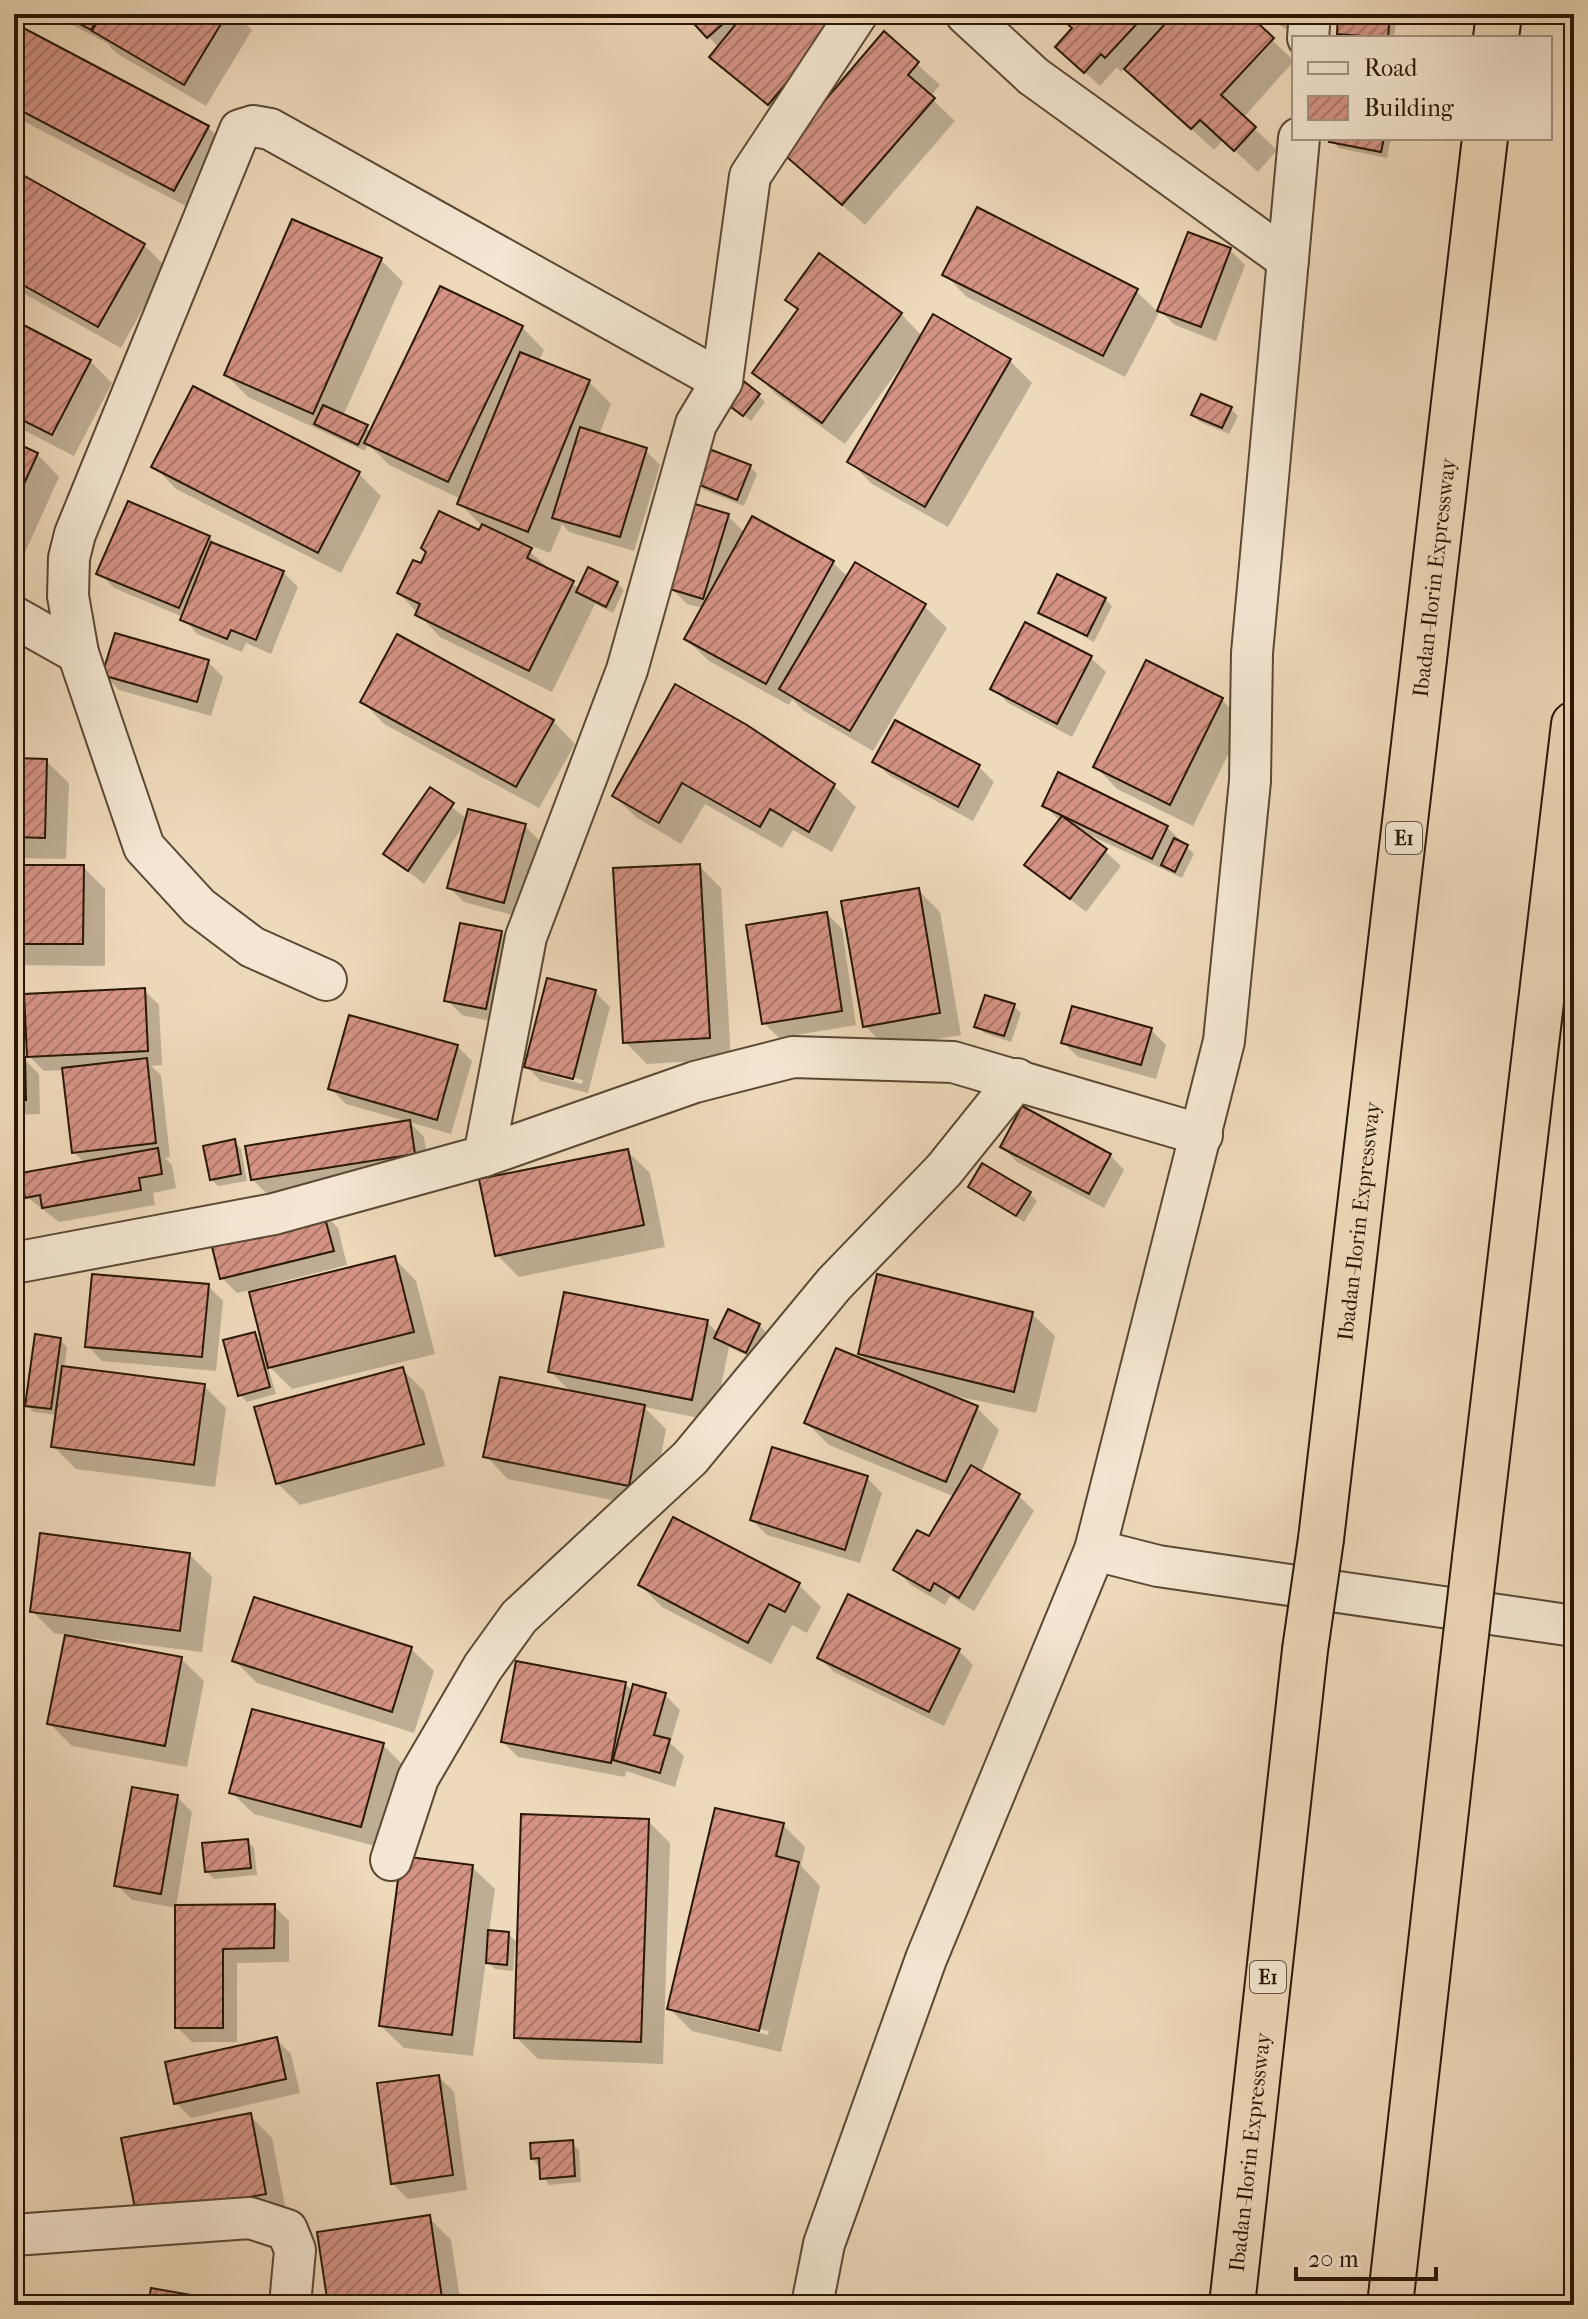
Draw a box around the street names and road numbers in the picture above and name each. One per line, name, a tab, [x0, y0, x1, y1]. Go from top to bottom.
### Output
street label: Ibadan-Ilorin Expressway	[1408, 455, 1462, 699]
road number: E1	[1386, 822, 1422, 854]
street label: Ibadan-Ilorin Expressway	[1332, 1099, 1386, 1342]
road number: E1	[1250, 1961, 1286, 1993]
street label: Ibadan-Ilorin Expressway	[1224, 2030, 1276, 2273]

